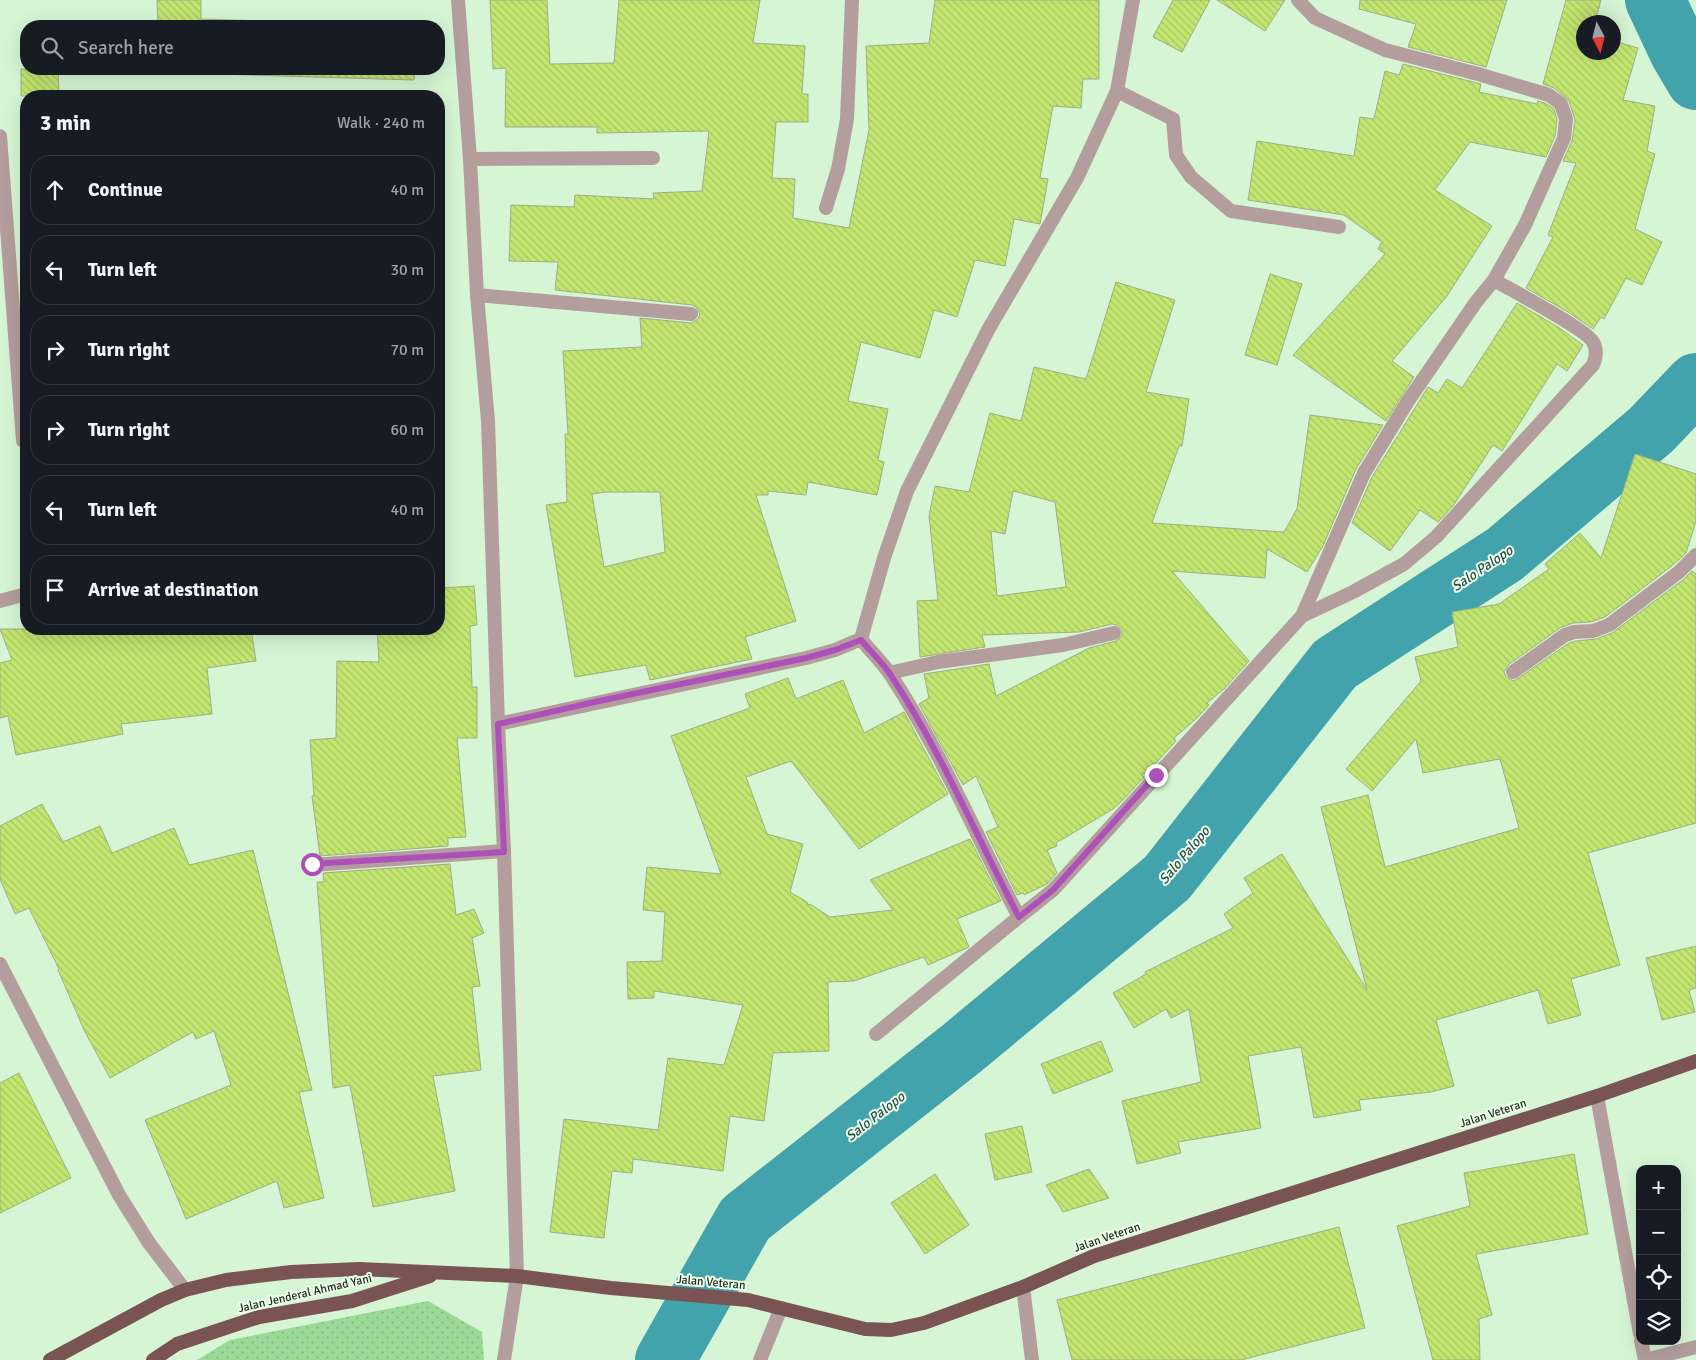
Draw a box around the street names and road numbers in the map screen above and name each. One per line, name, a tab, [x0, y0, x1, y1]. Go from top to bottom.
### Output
street label: Jalan Veteran	[1458, 1096, 1528, 1131]
street label: Jalan Veteran	[1072, 1219, 1142, 1256]
street label: Jalan Jenderal Ahmad Yani	[237, 1271, 373, 1316]
street label: Jalan Veteran	[676, 1272, 746, 1293]

